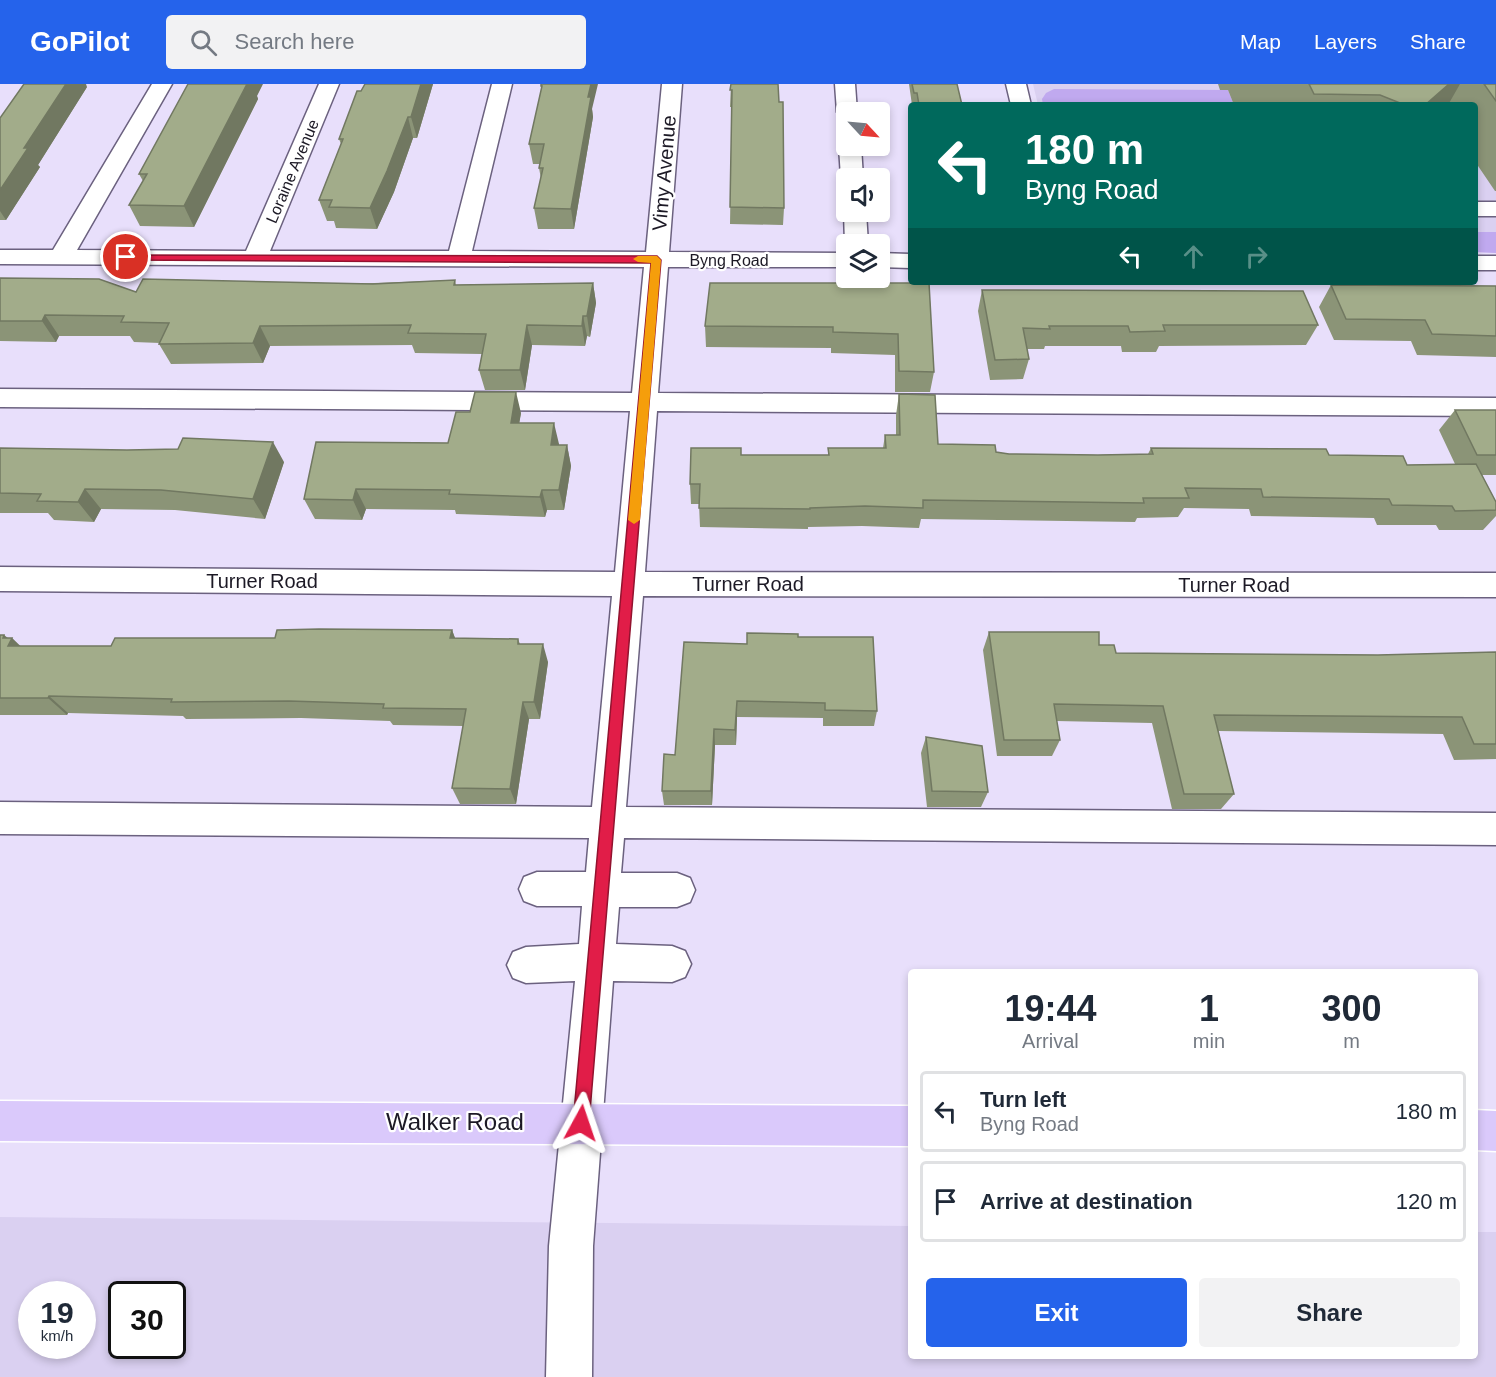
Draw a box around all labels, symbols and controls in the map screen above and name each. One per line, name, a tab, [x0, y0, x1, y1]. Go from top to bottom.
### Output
search box	[166, 15, 586, 69]
text: GoPilot	[30, 26, 130, 57]
icon: search	[187, 26, 220, 59]
text: Search here	[235, 29, 354, 54]
text: Map	[1240, 30, 1281, 53]
text: Layers	[1314, 30, 1377, 53]
text: Share	[1410, 30, 1466, 53]
north arrow	[836, 102, 890, 156]
map controls	[836, 102, 890, 288]
street label: Vimy Avenue	[648, 114, 680, 232]
street label: Loraine Avenue	[263, 117, 322, 226]
icon: left	[926, 126, 1004, 204]
text: 180 m	[1025, 126, 1144, 173]
button: sound	[836, 168, 890, 222]
text: Byng Road	[1025, 175, 1159, 205]
pin	[100, 231, 151, 282]
button: layers	[836, 234, 890, 288]
icon: arrive	[109, 240, 142, 273]
icon: left	[1114, 240, 1147, 273]
icon: ahead	[1177, 240, 1210, 273]
icon: right	[1240, 240, 1273, 273]
street label: Byng Road	[689, 252, 769, 269]
street label: Turner Road	[206, 570, 318, 592]
street label: Turner Road	[692, 573, 804, 595]
street label: Turner Road	[1178, 574, 1290, 596]
text: 19:44	[1004, 988, 1096, 1029]
text: 1	[1199, 988, 1219, 1029]
text: 300	[1321, 988, 1382, 1029]
text: Arrival	[1022, 1030, 1079, 1052]
text: min	[1193, 1030, 1225, 1052]
text: m	[1343, 1030, 1360, 1052]
text: Turn left	[980, 1087, 1066, 1112]
position arrow	[549, 1091, 613, 1155]
icon: left	[929, 1095, 962, 1128]
text: 180 m	[1396, 1099, 1457, 1124]
street label: Walker Road	[386, 1108, 524, 1135]
text: Byng Road	[980, 1113, 1079, 1135]
icon: arrive	[929, 1185, 962, 1218]
text: Arrive at destination	[980, 1189, 1193, 1214]
text: 120 m	[1396, 1189, 1457, 1214]
button: Exit	[926, 1278, 1187, 1347]
button: Share	[1199, 1278, 1460, 1347]
speed limit sign: 30	[108, 1281, 186, 1359]
text: 19	[40, 1296, 74, 1329]
text: km/h	[41, 1327, 73, 1344]

